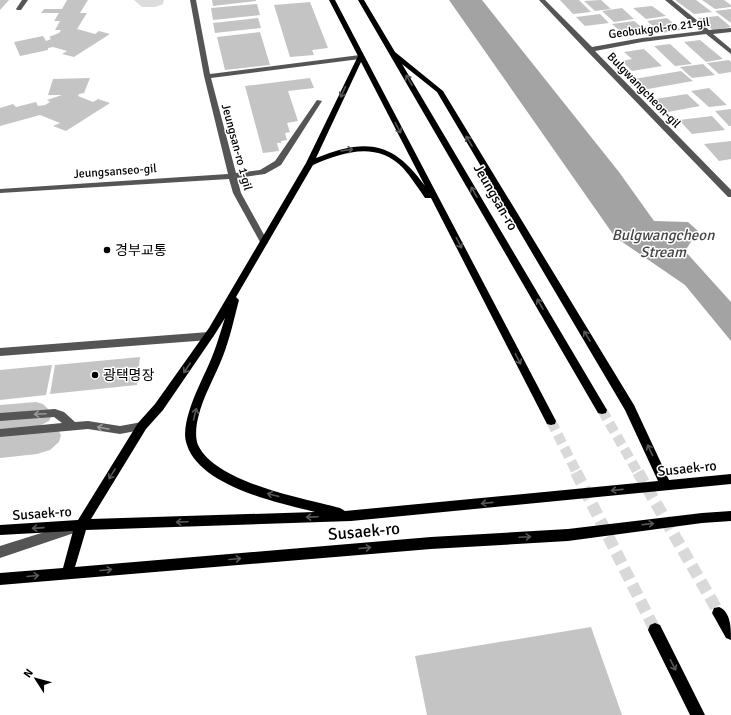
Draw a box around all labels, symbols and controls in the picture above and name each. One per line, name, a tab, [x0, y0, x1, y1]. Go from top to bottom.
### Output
street label: Geobukgol-ro 21-gil	[608, 15, 711, 42]
street label: Bulgwangcheon-gil	[604, 49, 684, 132]
one-way arrow	[404, 74, 412, 86]
one-way arrow	[339, 86, 346, 98]
street label: Jeungsan-ro 1-gil	[218, 102, 255, 193]
one-way arrow	[395, 122, 402, 134]
one-way arrow	[465, 135, 473, 147]
one-way arrow	[340, 146, 353, 154]
street label: Jeungsanseo-gil	[73, 161, 158, 182]
street label: Jeungsan-ro	[470, 161, 521, 234]
one-way arrow	[470, 186, 478, 198]
water label: Bulgwangcheon Stream	[612, 226, 715, 261]
one-way arrow	[456, 237, 463, 249]
place label: 경부교통	[115, 242, 167, 259]
marker: 경부교통	[102, 245, 112, 255]
one-way arrow	[536, 298, 544, 310]
one-way arrow	[582, 330, 590, 342]
one-way arrow	[515, 352, 523, 364]
one-way arrow	[183, 362, 191, 373]
place label: 광택명장	[103, 367, 155, 384]
marker: 광택명장	[90, 370, 100, 380]
one-way arrow	[192, 407, 199, 420]
one-way arrow	[34, 411, 47, 418]
one-way arrow	[97, 424, 110, 432]
one-way arrow	[646, 444, 653, 456]
street label: Susaek-ro	[657, 457, 717, 480]
one-way arrow	[108, 468, 116, 480]
one-way arrow	[611, 486, 624, 494]
one-way arrow	[267, 491, 280, 498]
one-way arrow	[481, 499, 494, 506]
street label: Susaek-ro	[12, 503, 72, 524]
one-way arrow	[306, 514, 319, 521]
one-way arrow	[176, 518, 189, 526]
street label: Susaek-ro	[327, 518, 401, 545]
one-way arrow	[642, 521, 655, 528]
one-way arrow	[32, 524, 45, 532]
one-way arrow	[518, 534, 531, 541]
one-way arrow	[358, 545, 371, 552]
one-way arrow	[228, 556, 241, 563]
one-way arrow	[99, 567, 112, 574]
one-way arrow	[26, 573, 39, 580]
north arrow	[16, 659, 56, 699]
one-way arrow	[670, 659, 677, 671]
text: N	[21, 666, 36, 680]

